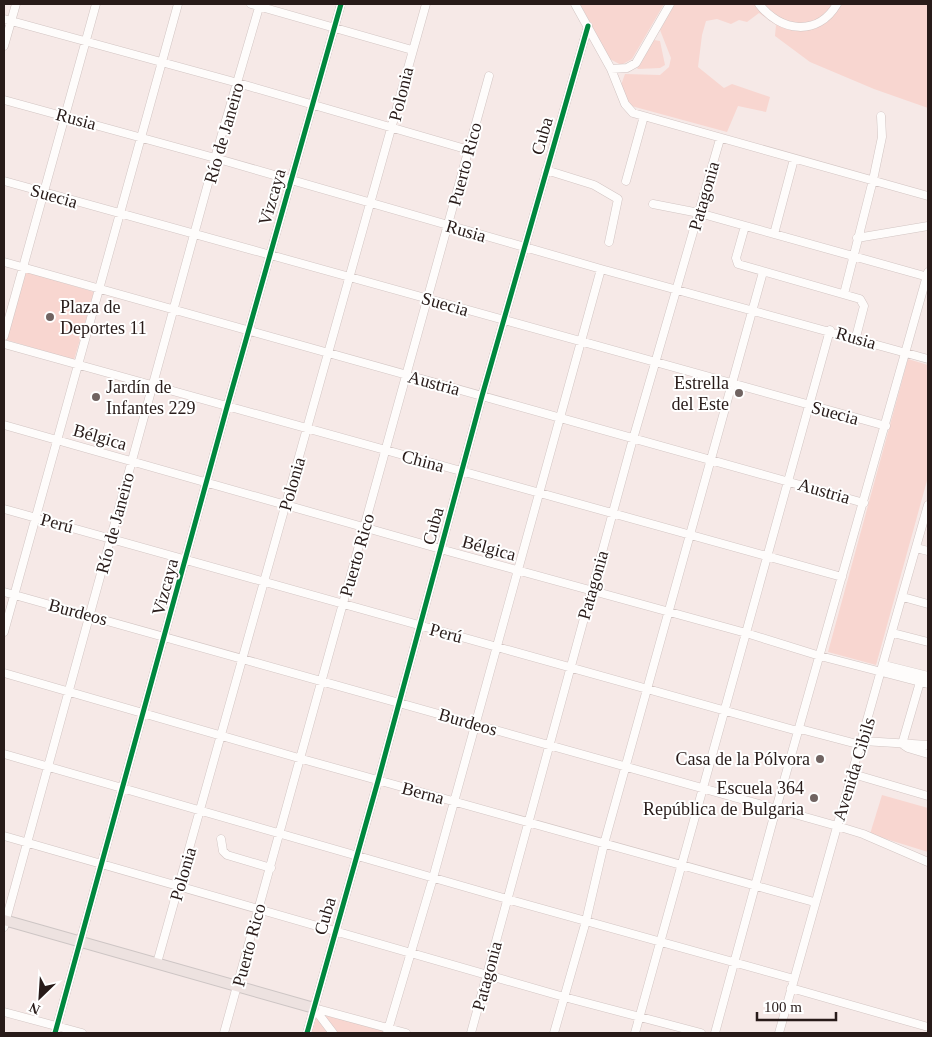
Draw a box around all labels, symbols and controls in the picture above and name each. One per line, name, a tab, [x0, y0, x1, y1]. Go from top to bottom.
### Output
street label: Polonia	[385, 65, 417, 123]
street label: Río de Janeiro	[200, 80, 248, 186]
street label: Rusia	[54, 104, 98, 134]
street label: Cuba	[527, 115, 557, 157]
street label: Puerto Rico	[444, 120, 486, 208]
street label: Patagonia	[685, 159, 723, 233]
street label: Vizcaya	[254, 166, 290, 228]
street label: Suecia	[28, 180, 80, 212]
street label: Rusia	[444, 216, 488, 246]
street label: Suecia	[419, 288, 471, 320]
place label: Plaza de Deportes 11	[60, 297, 147, 338]
marker: Plaza de Deportes 11	[44, 311, 56, 323]
street label: Rusia	[834, 323, 878, 353]
street label: Austria	[406, 366, 462, 400]
place label: Estrella del Este	[672, 373, 729, 414]
place label: Jardín de Infantes 229	[106, 377, 195, 418]
marker: Estrella del Este	[733, 387, 745, 399]
marker: Jardín de Infantes 229	[90, 391, 102, 403]
street label: Suecia	[809, 397, 861, 429]
street label: Bélgica	[71, 420, 129, 454]
street label: China	[400, 446, 446, 476]
street label: Polonia	[275, 455, 309, 513]
street label: Río de Janeiro	[92, 470, 138, 576]
street label: Austria	[796, 474, 852, 508]
street label: Cuba	[418, 505, 448, 547]
street label: Perú	[38, 509, 76, 537]
street label: Puerto Rico	[336, 511, 378, 599]
street label: Bélgica	[460, 531, 518, 565]
street label: Patagonia	[574, 548, 612, 622]
street label: Vizcaya	[148, 556, 182, 618]
street label: Burdeos	[46, 595, 110, 629]
street label: Perú	[427, 619, 465, 647]
street label: Burdeos	[436, 704, 500, 740]
street label: Avenida Cibils	[829, 715, 879, 823]
place label: Casa de la Pólvora	[676, 749, 810, 769]
marker: Casa de la Pólvora	[814, 753, 826, 765]
street label: Berna	[400, 778, 446, 808]
place label: Escuela 364 República de Bulgaria	[643, 778, 804, 819]
marker: Escuela 364 República de Bulgaria	[808, 792, 820, 804]
street label: Polonia	[166, 845, 200, 903]
street label: Cuba	[310, 895, 340, 937]
street label: Puerto Rico	[228, 901, 270, 989]
street label: Patagonia	[468, 939, 506, 1013]
north arrow	[15, 972, 65, 1022]
scale bar	[757, 990, 836, 1022]
text: N	[27, 999, 42, 1017]
text: 100 m	[764, 999, 802, 1015]

